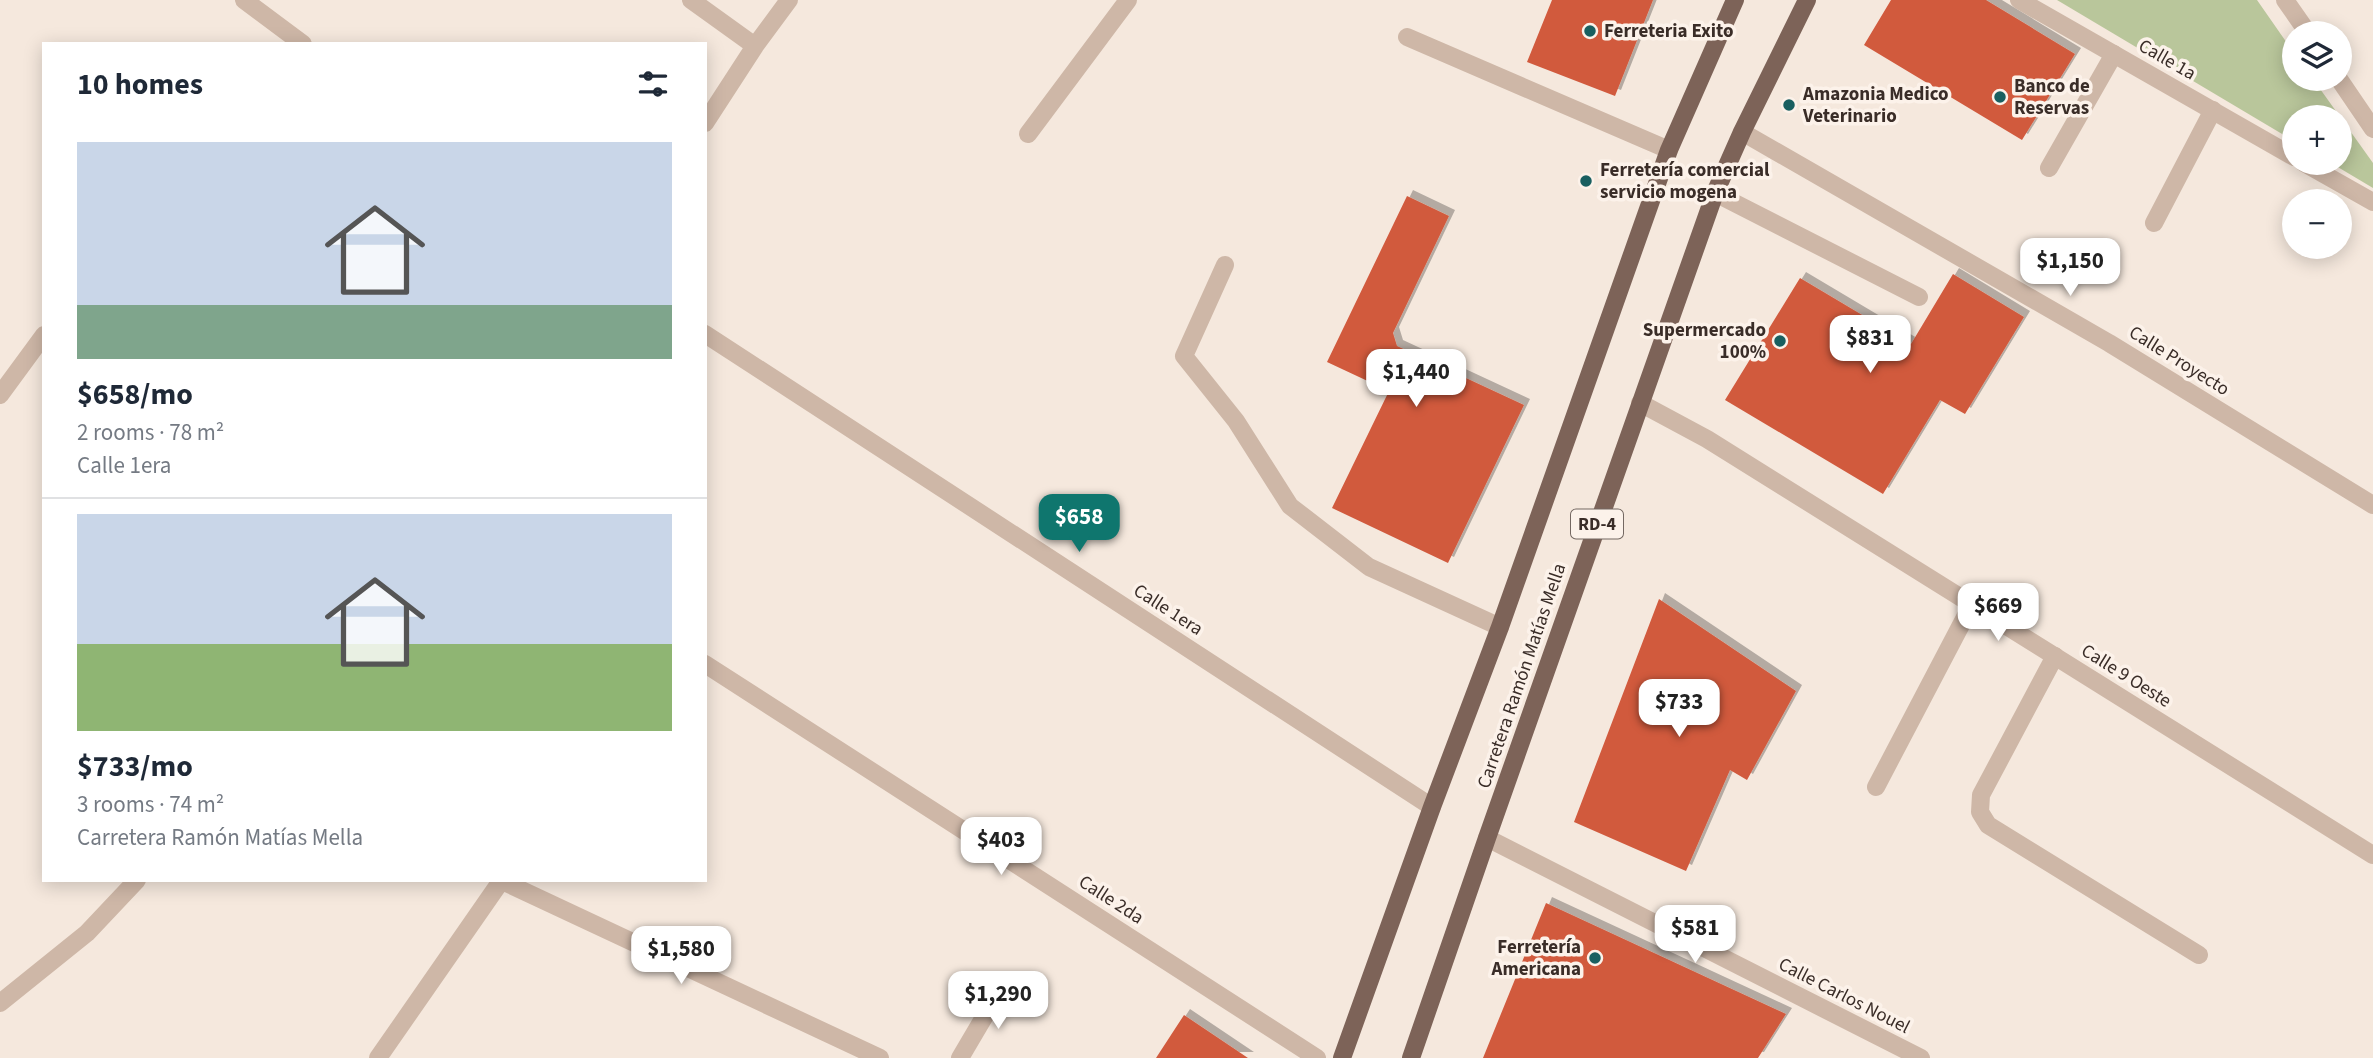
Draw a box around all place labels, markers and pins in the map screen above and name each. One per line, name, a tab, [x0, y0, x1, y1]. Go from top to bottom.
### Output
place label: Ferreteria Exito	[1604, 18, 1733, 45]
marker: Ferreteria Exito	[1582, 23, 1598, 39]
place label: Banco de Reservas	[2014, 73, 2090, 122]
place label: Amazonia Medico Veterinario	[1802, 81, 1949, 130]
marker: Banco de Reservas	[1992, 89, 2008, 105]
marker: Amazonia Medico Veterinario	[1781, 97, 1797, 113]
place label: Ferretería comercial servicio mogena	[1600, 157, 1770, 206]
marker: Ferretería comercial servicio mogena	[1578, 173, 1594, 189]
pin: $1,150	[2013, 238, 2127, 298]
pin: $831	[1829, 316, 1911, 375]
place label: Supermercado 100%	[1643, 317, 1766, 366]
marker: Supermercado 100%	[1772, 333, 1788, 349]
pin: $1,440	[1359, 350, 1473, 409]
pin: $658	[1038, 494, 1120, 554]
pin: $669	[1957, 584, 2039, 643]
pin: $733	[1638, 680, 1720, 739]
pin: $403	[960, 818, 1042, 877]
pin: $581	[1654, 906, 1736, 965]
pin: $1,580	[624, 926, 738, 986]
place label: Ferretería Americana	[1491, 934, 1581, 983]
marker: Ferretería Americana	[1587, 950, 1603, 966]
pin: $1,290	[941, 972, 1055, 1031]

